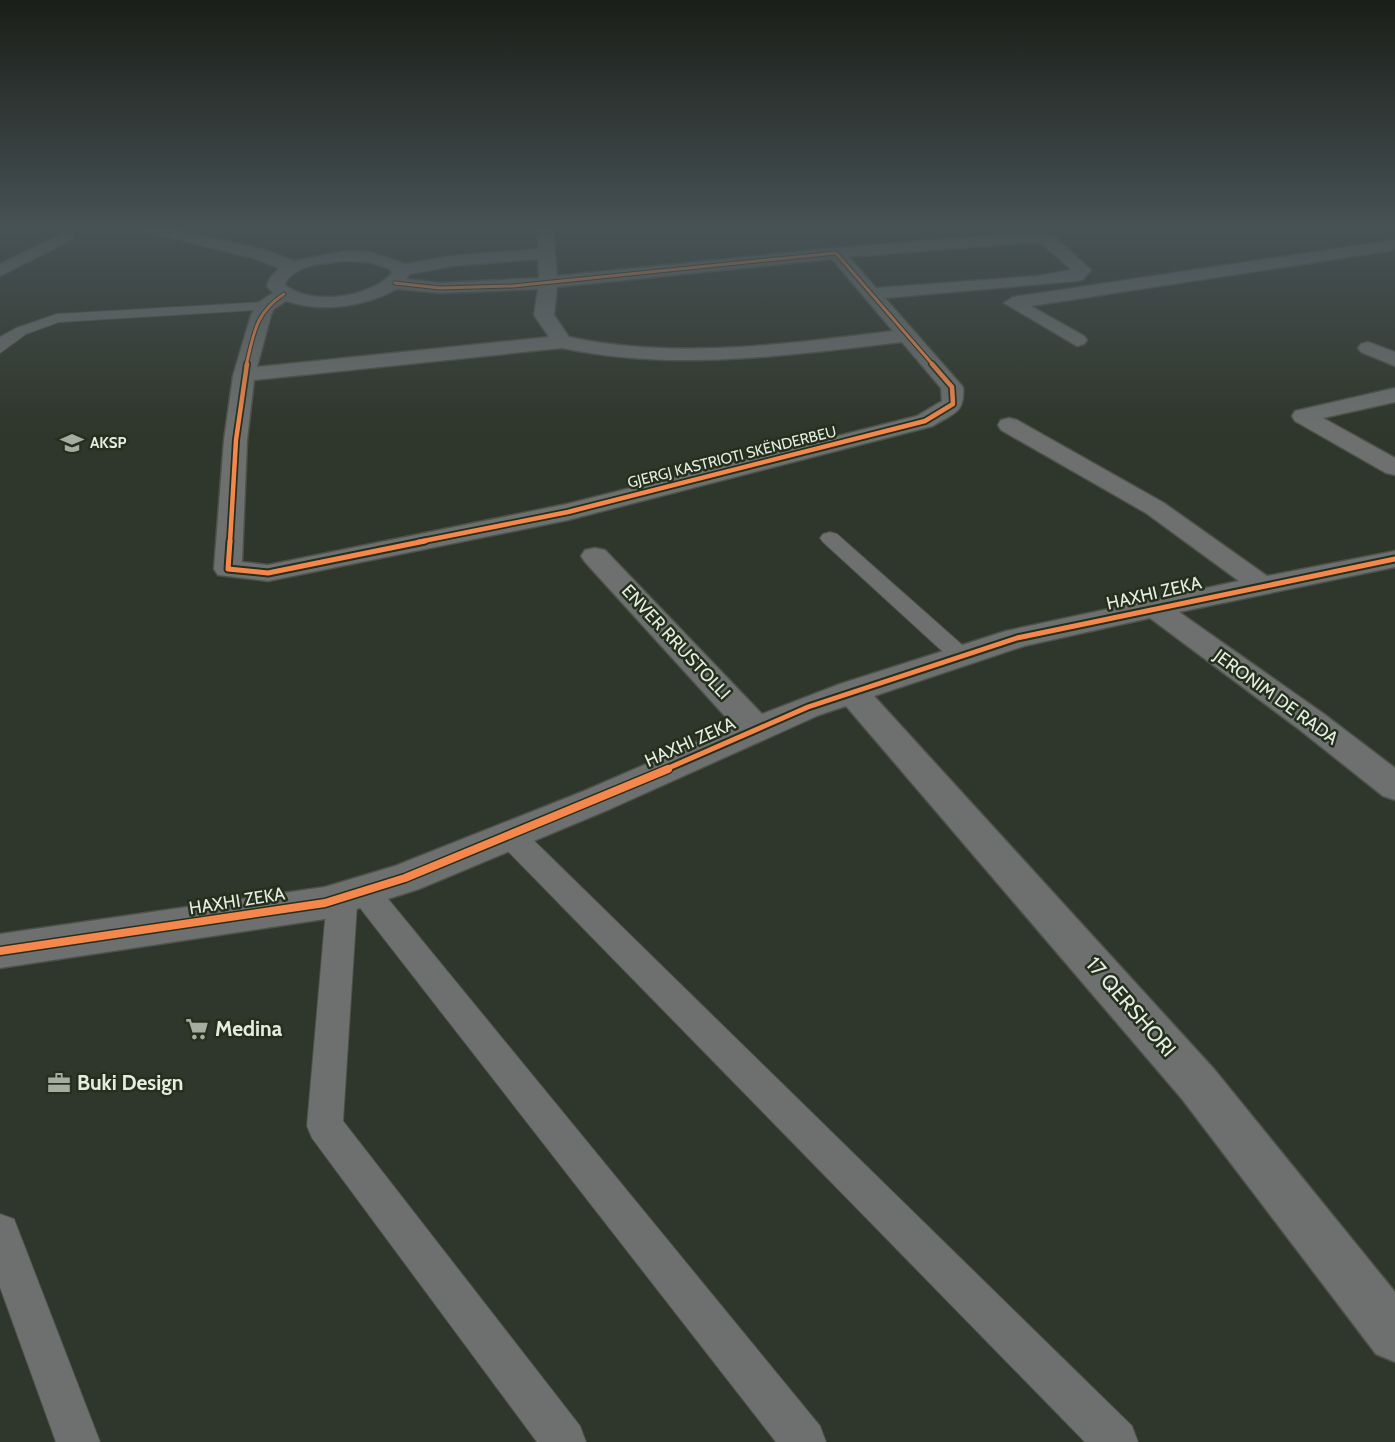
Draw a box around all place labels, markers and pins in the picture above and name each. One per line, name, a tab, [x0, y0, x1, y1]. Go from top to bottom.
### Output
school or university icon: AKSP	[59, 430, 85, 456]
place label: AKSP	[90, 434, 126, 452]
supermarket icon: Medina	[184, 1016, 210, 1042]
place label: Medina	[215, 1016, 283, 1041]
office icon: Buki Design	[46, 1070, 72, 1096]
place label: Buki Design	[77, 1070, 183, 1095]

